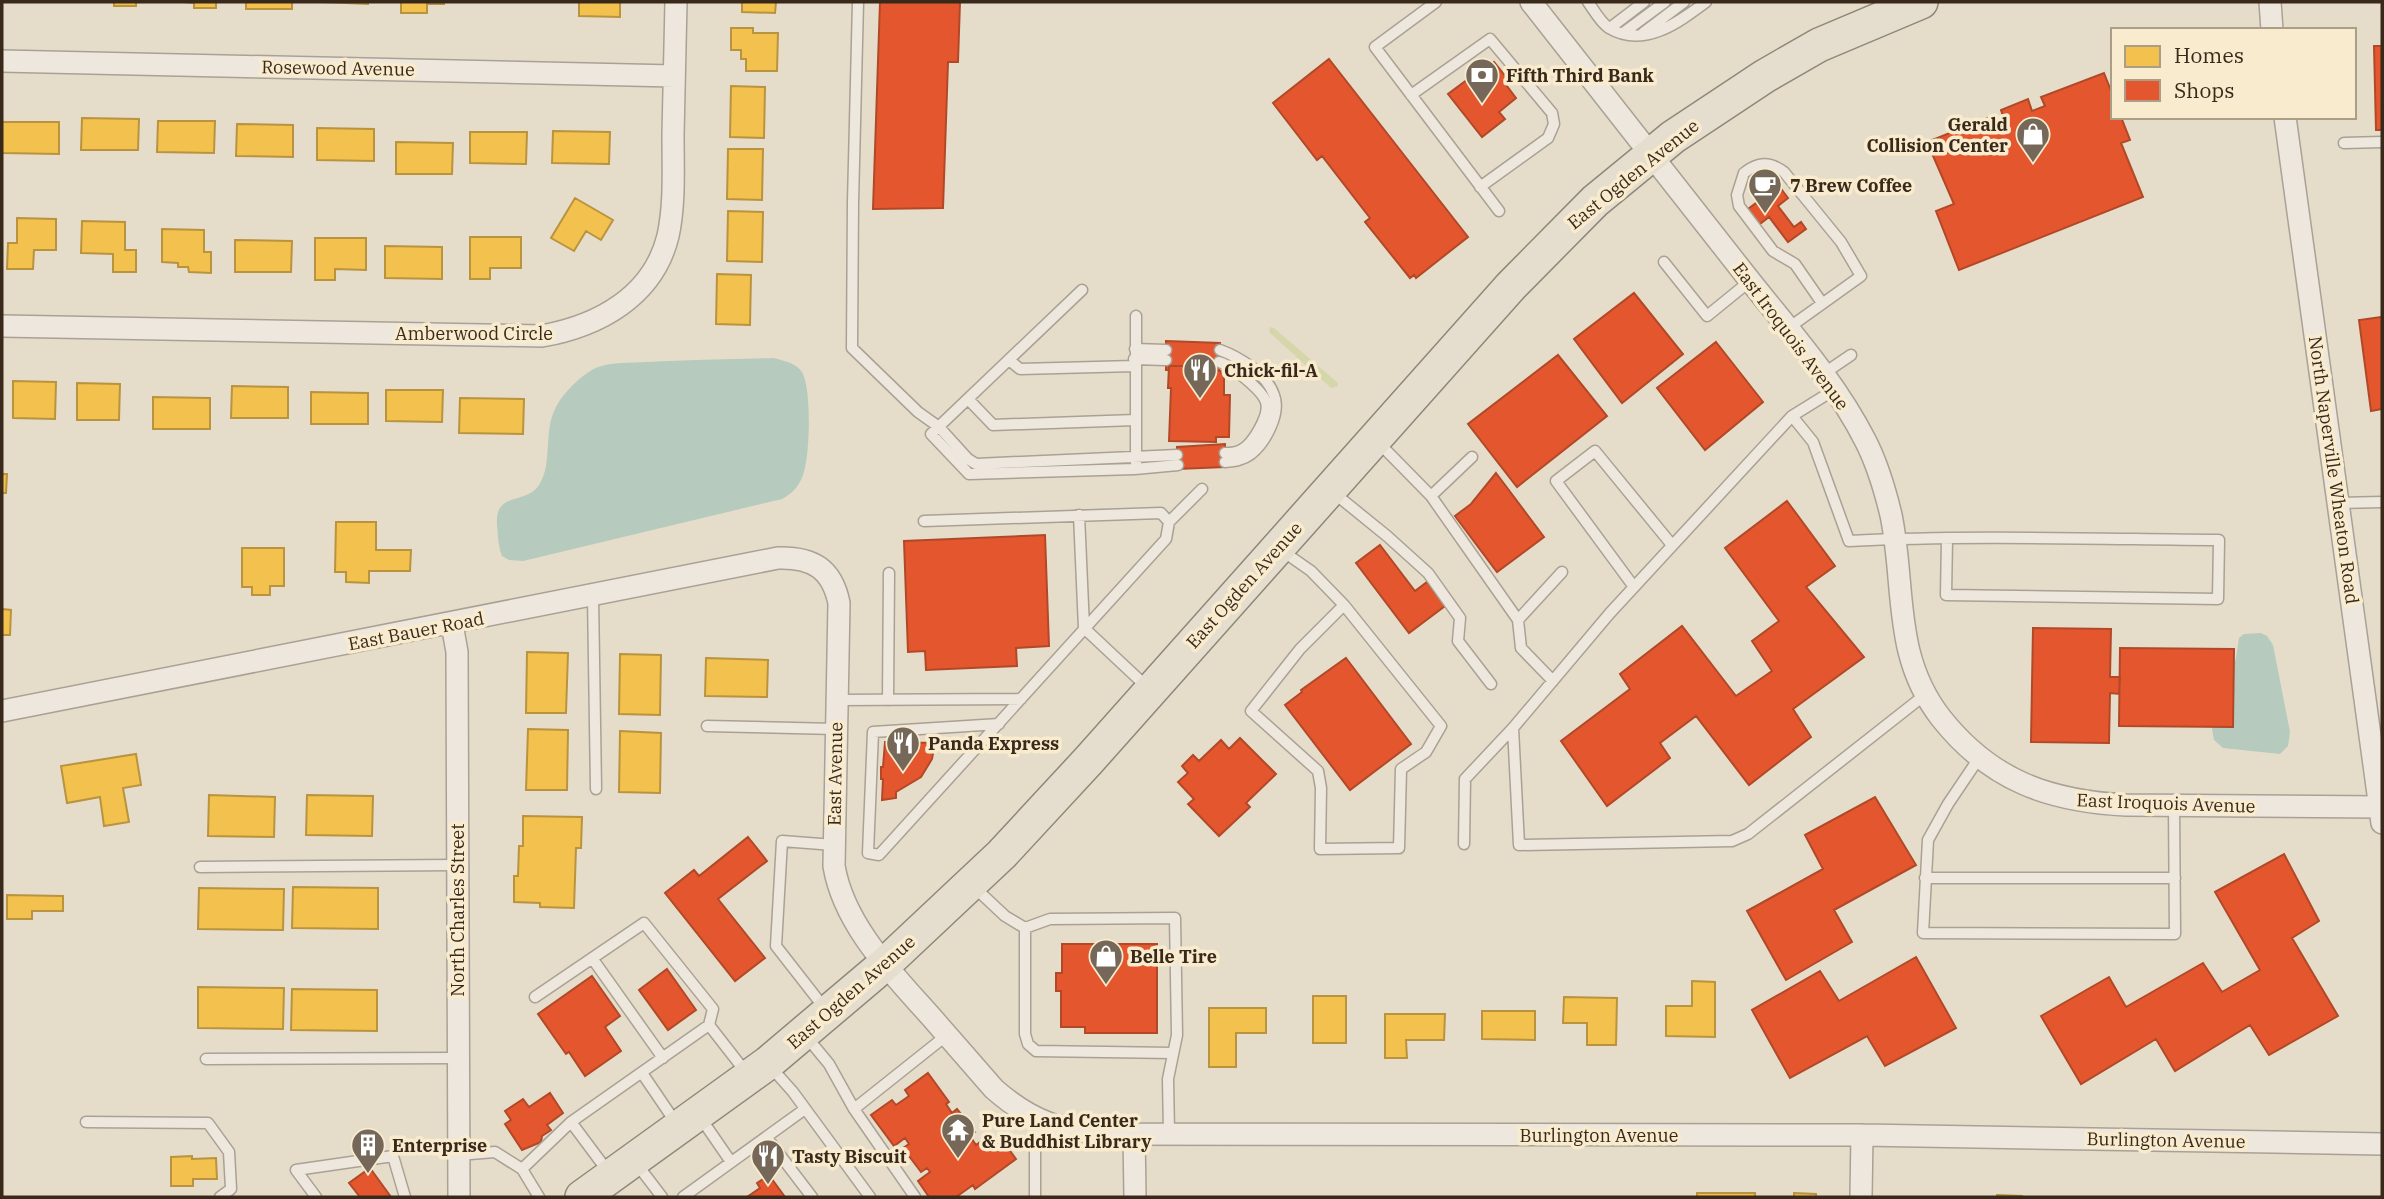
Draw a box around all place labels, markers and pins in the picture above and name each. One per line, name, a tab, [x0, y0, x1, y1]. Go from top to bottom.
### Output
bank icon: Fifth Third Bank	[1463, 56, 1501, 105]
place label: Fifth Third Bank	[1506, 64, 1655, 87]
place label: Gerald Collision Center	[1867, 113, 2008, 157]
shop icon: Gerald Collision Center	[2014, 115, 2052, 164]
cafe icon: 7 Brew Coffee	[1746, 166, 1784, 215]
place label: 7 Brew Coffee	[1790, 174, 1912, 197]
restaurant icon: Chick-fil-A	[1181, 351, 1219, 400]
place label: Chick-fil-A	[1224, 359, 1318, 382]
restaurant icon: Panda Express	[884, 724, 922, 773]
place label: Panda Express	[928, 732, 1059, 755]
shop icon: Belle Tire	[1087, 937, 1125, 986]
place label: Belle Tire	[1130, 945, 1217, 968]
place label: Pure Land Center & Buddhist Library	[982, 1109, 1152, 1153]
temple icon: Pure Land Center & Buddhist Library	[939, 1111, 977, 1160]
building icon: Enterprise	[349, 1126, 387, 1175]
place label: Enterprise	[392, 1134, 487, 1157]
restaurant icon: Tasty Biscuit	[749, 1137, 787, 1186]
place label: Tasty Biscuit	[792, 1145, 907, 1168]

